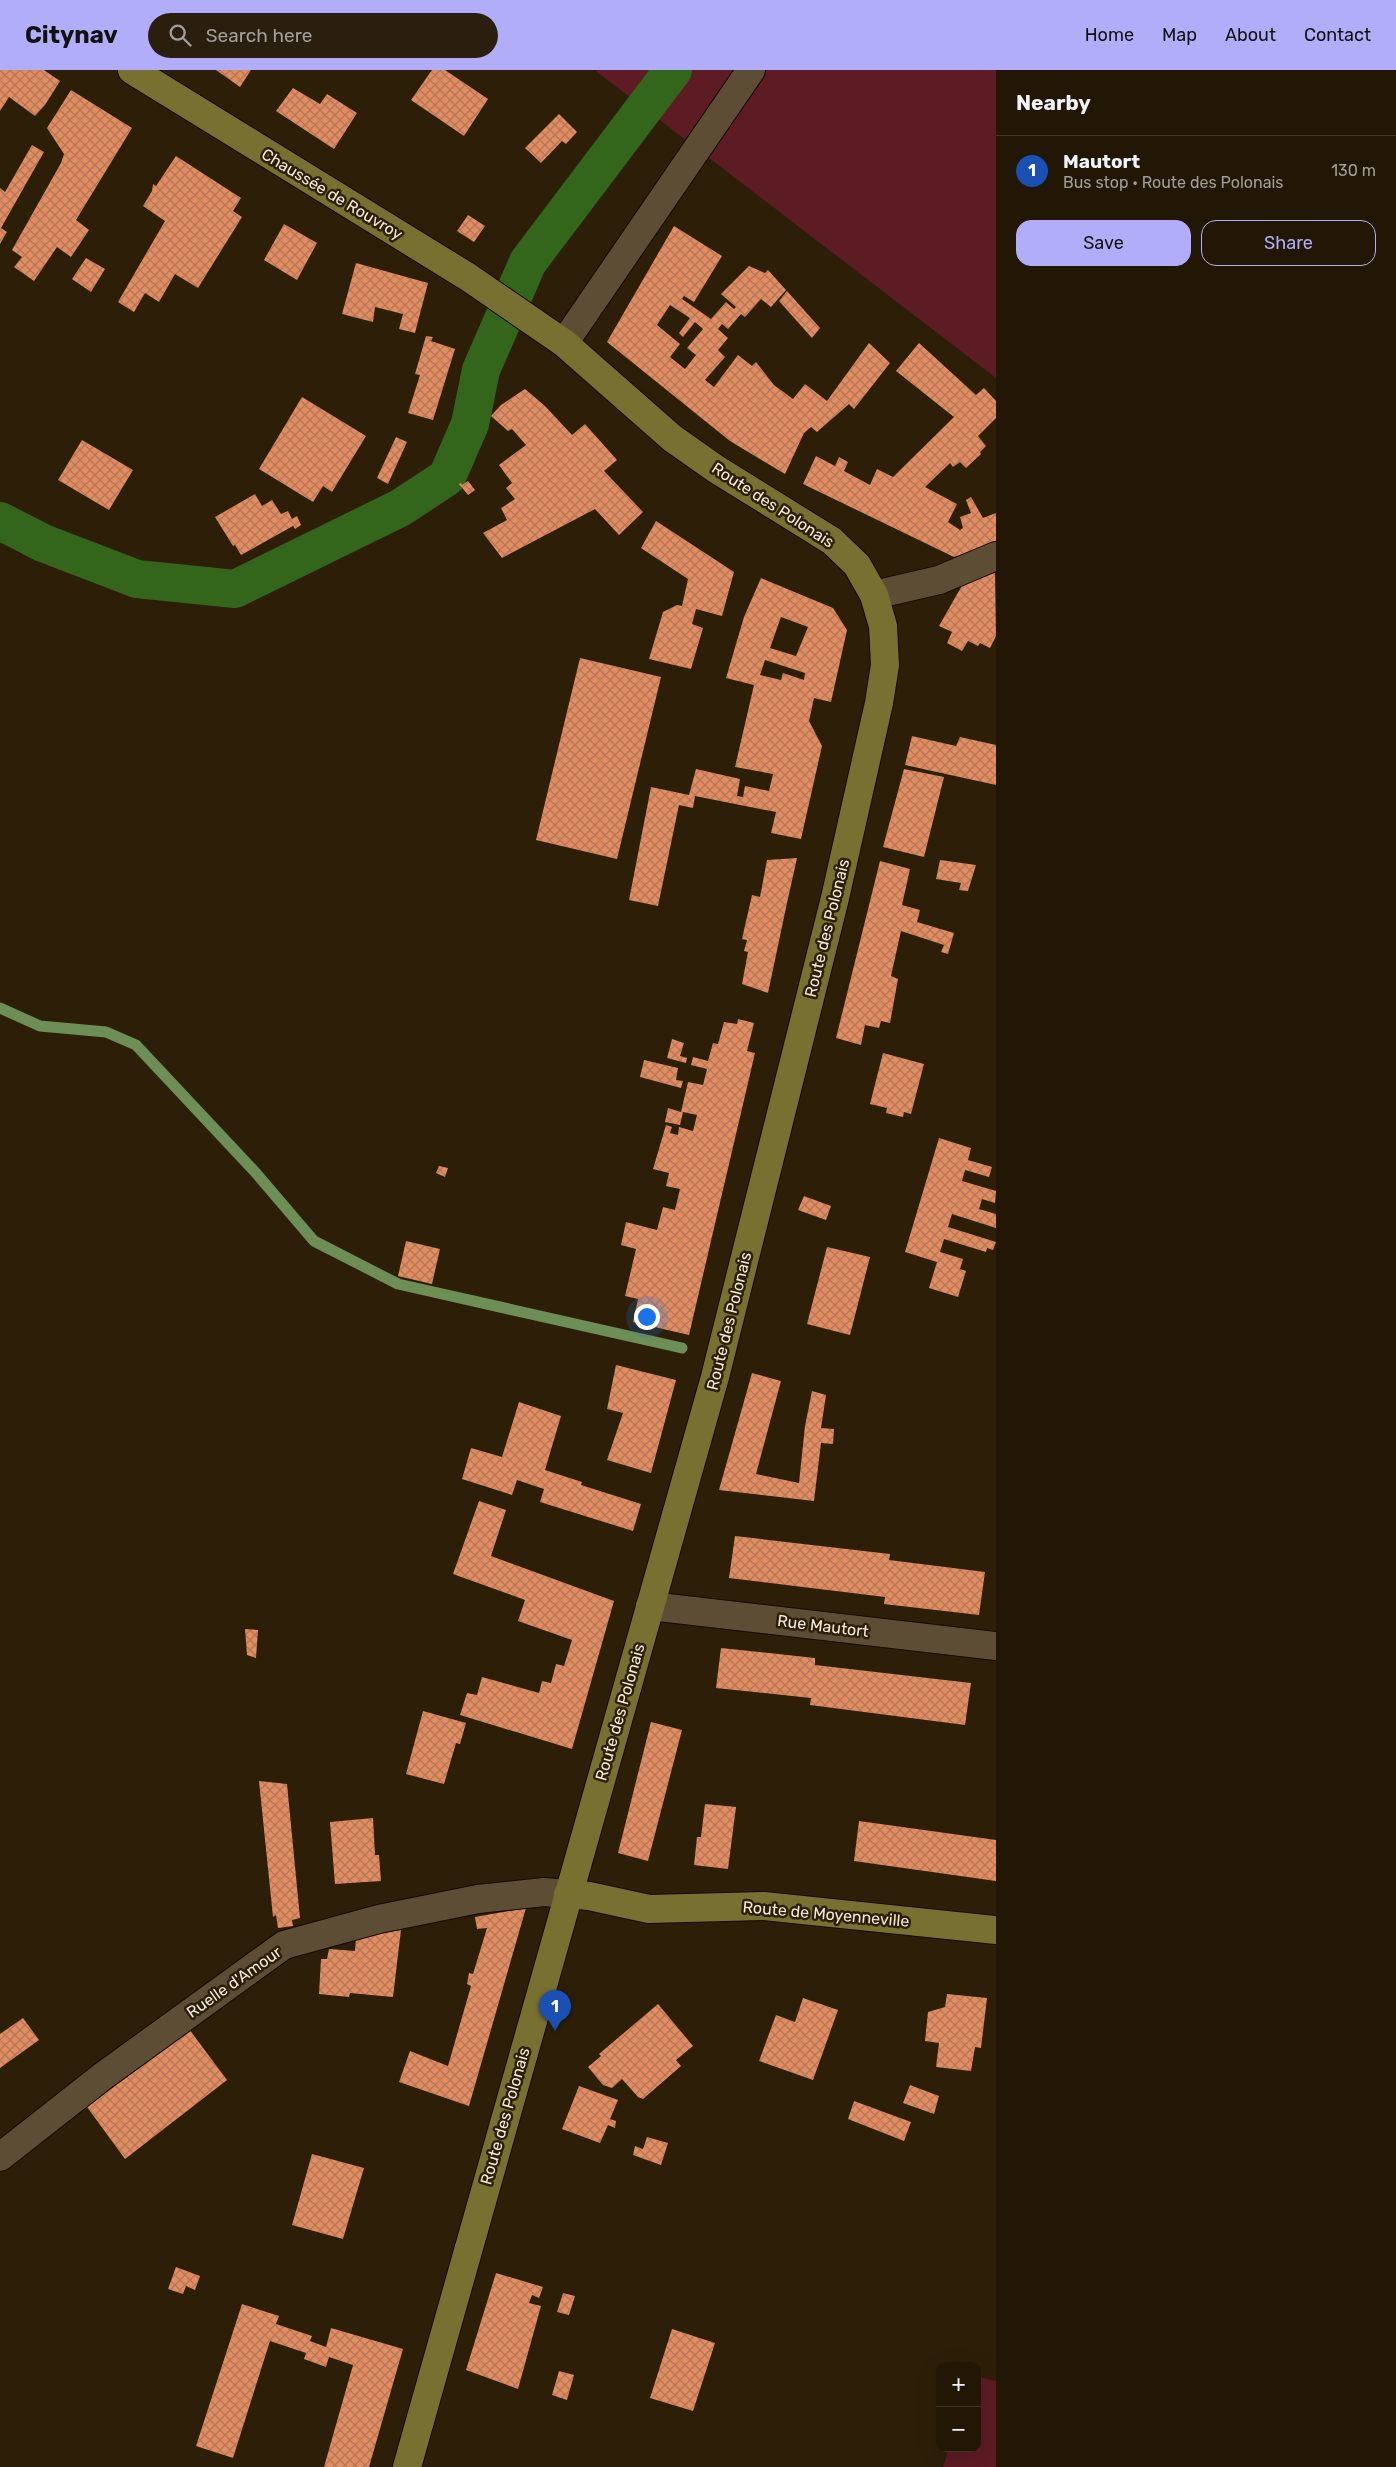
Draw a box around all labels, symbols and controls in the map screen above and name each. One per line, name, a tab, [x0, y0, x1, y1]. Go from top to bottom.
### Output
search box	[148, 13, 498, 58]
text: Citynav	[25, 21, 118, 49]
icon: search	[166, 21, 194, 49]
text: Search here	[206, 24, 312, 47]
text: Home	[1085, 24, 1134, 46]
text: Map	[1162, 24, 1197, 46]
text: About	[1225, 24, 1276, 46]
text: Contact	[1304, 24, 1371, 46]
text: Nearby	[1016, 90, 1091, 115]
street label: Chaussée de Rouvroy	[258, 144, 406, 244]
text: Mautort	[1063, 150, 1140, 173]
text: 1	[1028, 161, 1036, 180]
text: 130 m	[1331, 161, 1376, 180]
text: Bus stop · Route des Polonais	[1063, 173, 1284, 192]
button: Save	[1016, 220, 1191, 266]
button: Share	[1201, 220, 1376, 266]
street label: Route des Polonais	[708, 458, 838, 552]
street label: Route des Polonais	[801, 857, 853, 999]
street label: Route des Polonais	[703, 1250, 755, 1392]
your location	[634, 1304, 660, 1330]
street label: Rue Mautort	[776, 1611, 870, 1641]
street label: Route des Polonais	[591, 1641, 649, 1783]
street label: Route de Moyenneville	[742, 1897, 910, 1931]
street label: Ruelle d'Amour	[183, 1942, 285, 2022]
pin: 1	[539, 1990, 571, 2031]
street label: Route des Polonais	[476, 2045, 534, 2187]
map controls	[936, 2362, 981, 2452]
button: +	[936, 2362, 981, 2407]
button: −	[936, 2407, 981, 2452]

